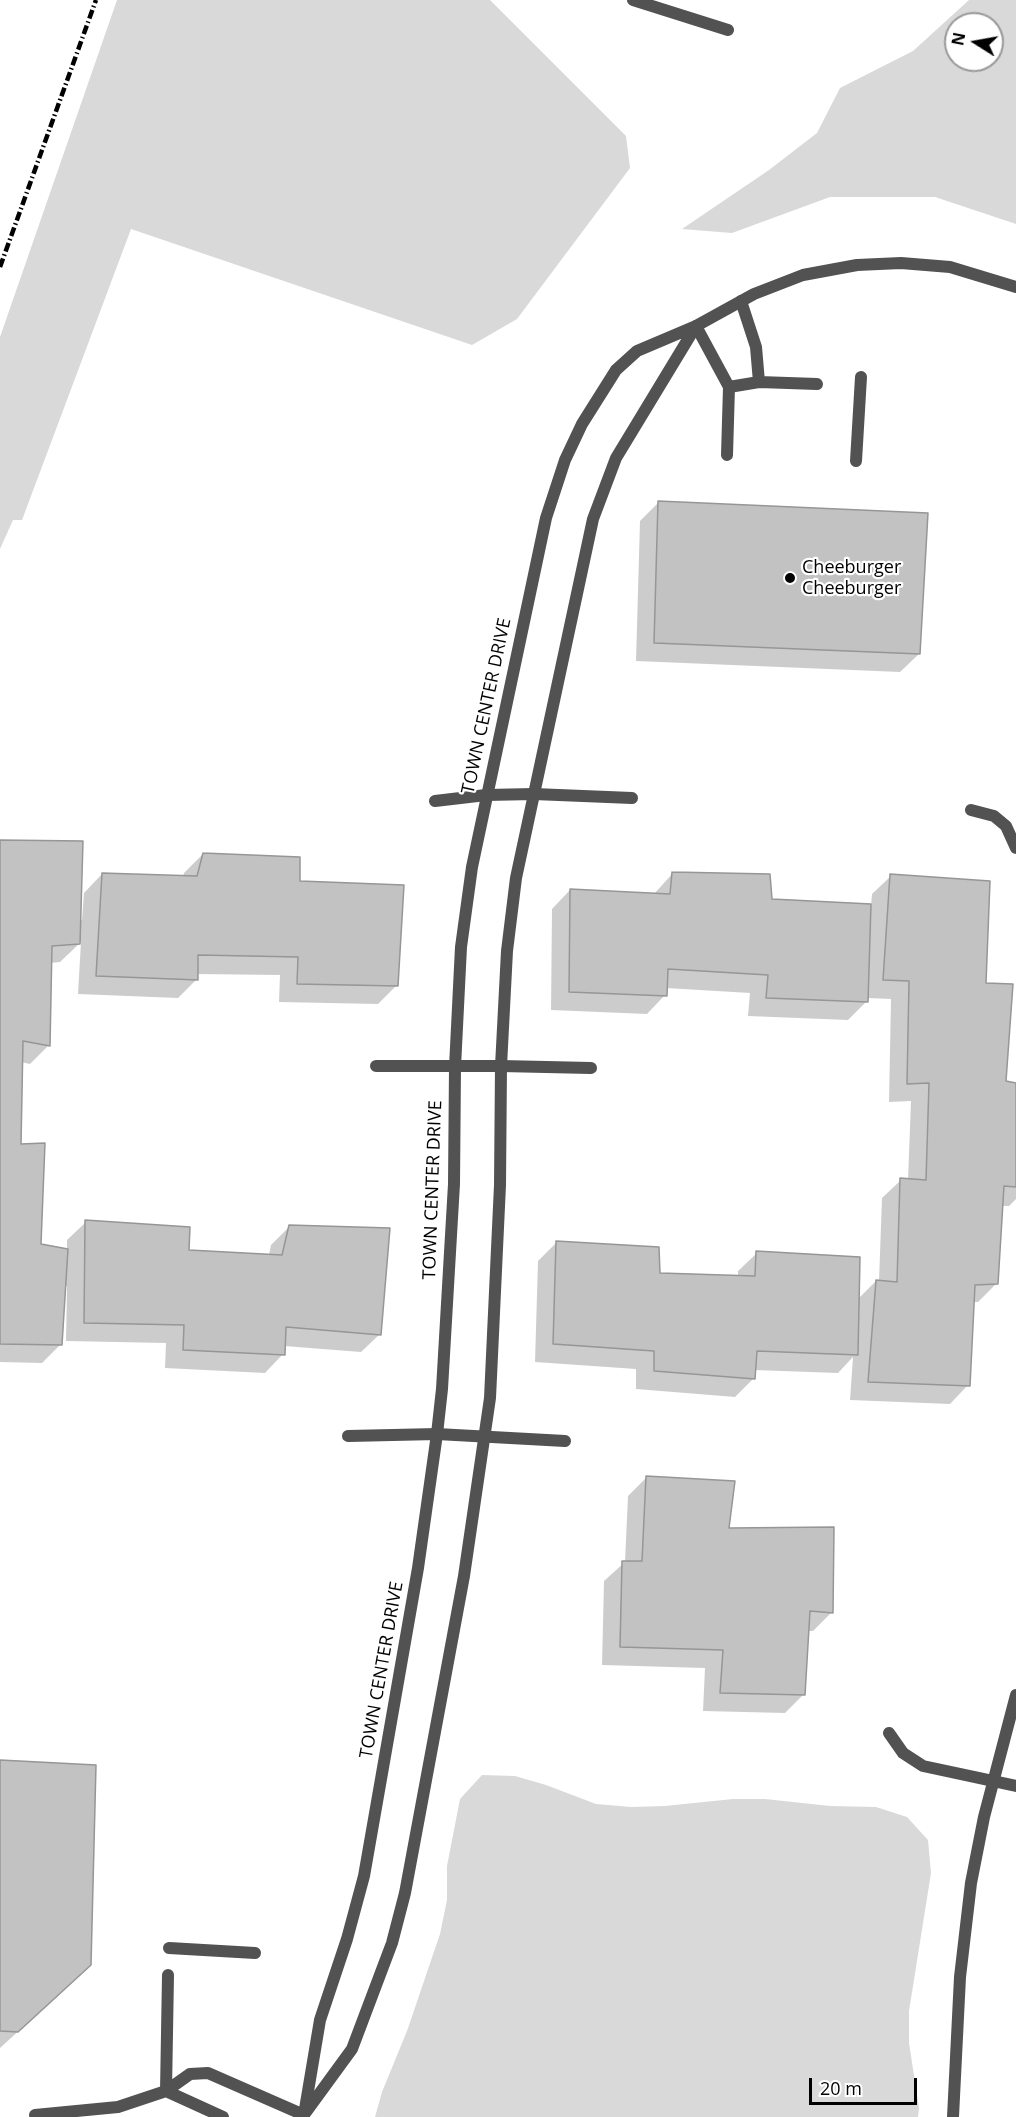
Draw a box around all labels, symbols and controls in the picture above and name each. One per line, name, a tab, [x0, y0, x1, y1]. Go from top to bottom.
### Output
north arrow	[944, 12, 1004, 72]
text: N	[946, 30, 970, 47]
place label: Cheeburger Cheeburger	[802, 557, 901, 600]
marker: Cheeburger Cheeburger	[783, 571, 797, 585]
street label: TOWN CENTER DRIVE	[458, 616, 516, 796]
street label: TOWN CENTER DRIVE	[419, 1100, 447, 1280]
street label: TOWN CENTER DRIVE	[356, 1580, 408, 1760]
scale bar	[812, 2066, 920, 2104]
text: 20 m	[820, 2076, 862, 2100]

